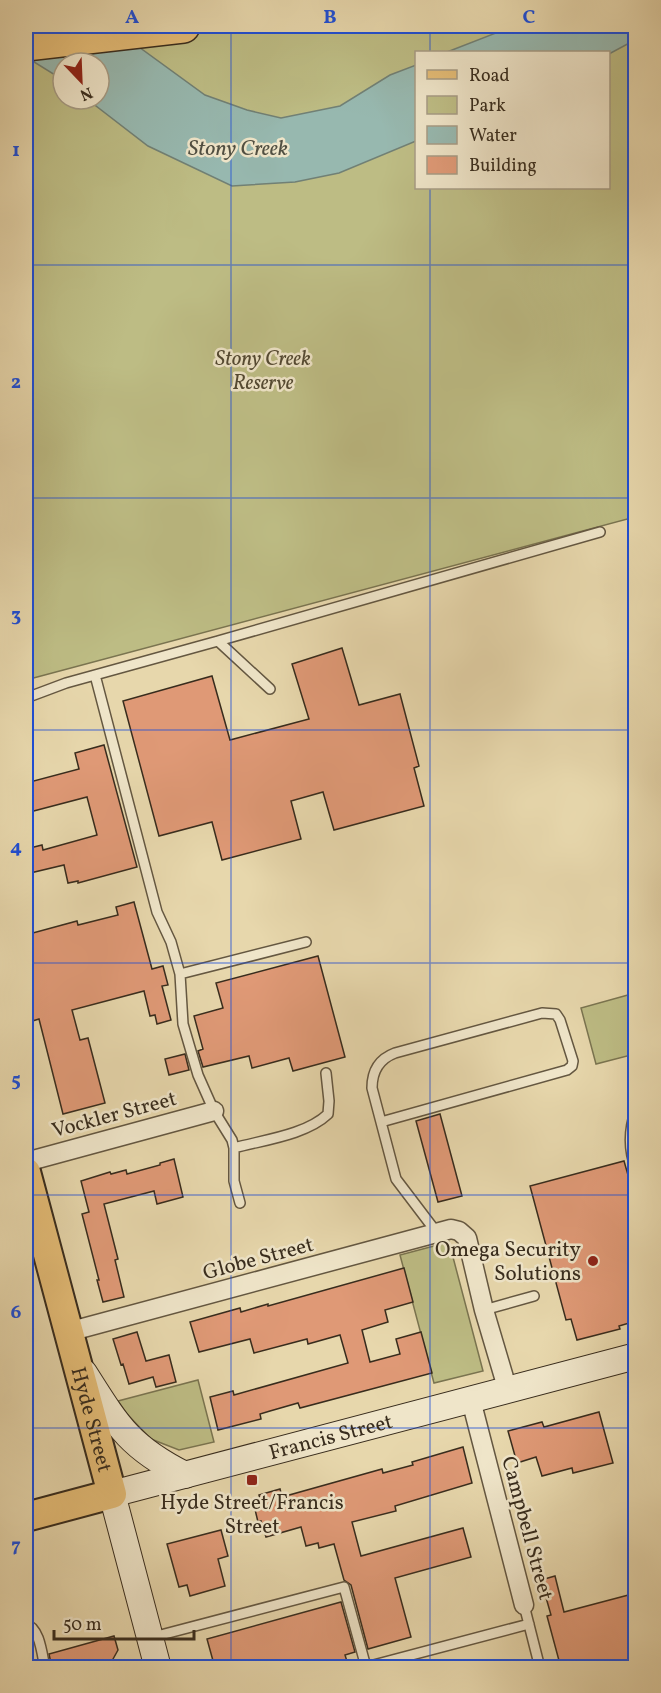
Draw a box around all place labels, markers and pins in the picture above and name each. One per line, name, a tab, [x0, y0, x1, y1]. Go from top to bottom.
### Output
place label: Omega Security Solutions	[435, 1236, 582, 1289]
marker: Omega Security Solutions	[586, 1254, 600, 1268]
marker: Hyde Street/Francis Street	[245, 1473, 259, 1487]
place label: Hyde Street/Francis Street	[160, 1489, 344, 1542]

